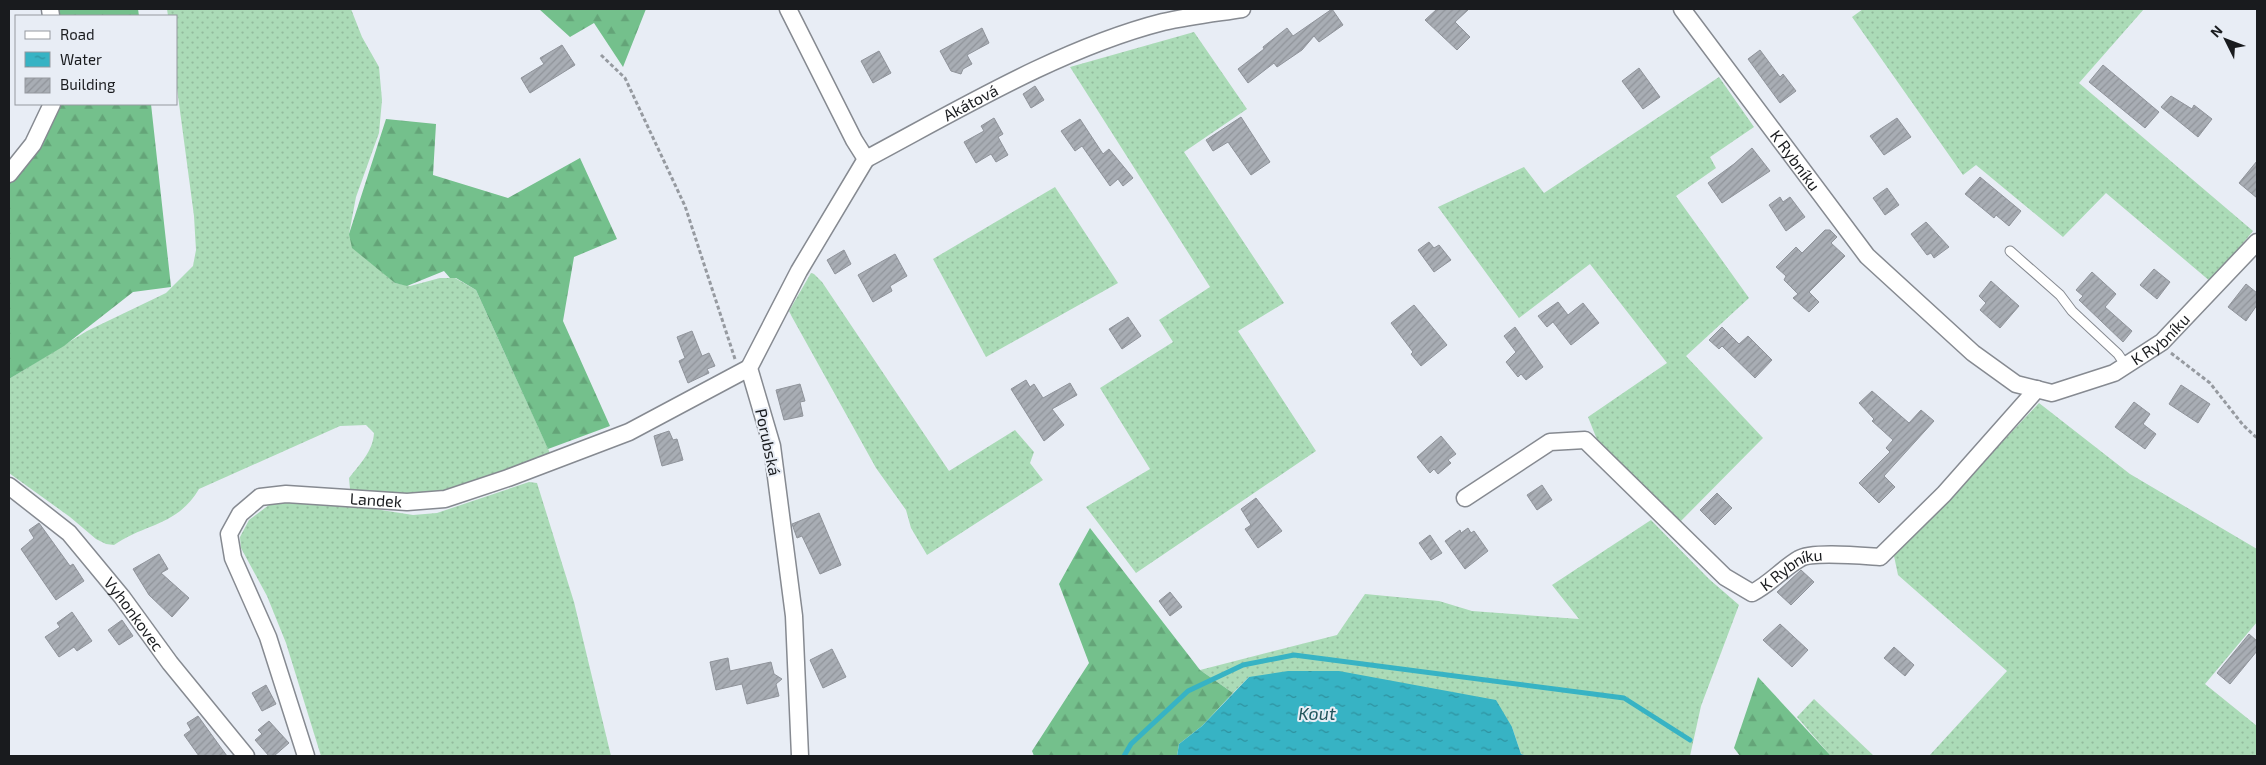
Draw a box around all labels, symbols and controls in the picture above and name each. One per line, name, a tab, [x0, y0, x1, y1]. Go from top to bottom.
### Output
legend	[15, 15, 178, 105]
north arrow	[2201, 15, 2251, 65]
text: N	[2206, 22, 2226, 40]
text: Road	[60, 25, 95, 43]
text: Water	[60, 50, 102, 68]
text: Building	[60, 75, 116, 93]
street label: Akátová	[940, 80, 1001, 124]
street label: K Rybníku	[1767, 126, 1825, 194]
street label: K Rybníku	[2127, 309, 2193, 369]
street label: Porubská	[752, 407, 785, 477]
street label: Landek	[349, 488, 403, 511]
street label: K Rybníku	[1756, 545, 1823, 594]
street label: Vyhonkovec	[100, 573, 168, 655]
water label: Kout	[1298, 702, 1336, 724]

